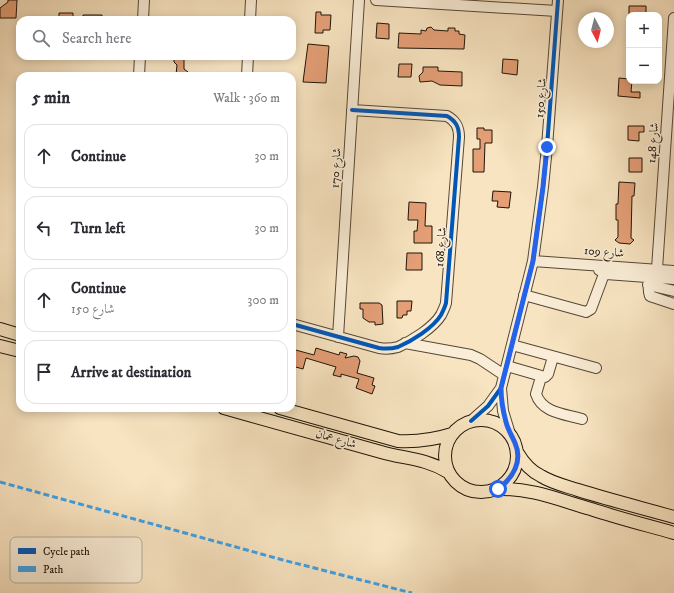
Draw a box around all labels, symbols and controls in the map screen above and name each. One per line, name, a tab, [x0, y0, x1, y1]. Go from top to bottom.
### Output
north arrow	[578, 12, 614, 48]
map controls	[626, 12, 662, 84]
button: +	[626, 12, 662, 48]
search box	[16, 16, 296, 60]
icon: search	[30, 27, 52, 49]
text: Search here	[62, 29, 131, 48]
button: −	[626, 48, 662, 84]
street label: شارع 150	[532, 77, 553, 119]
text: 5 min	[32, 87, 70, 109]
text: Walk · 360 m	[213, 90, 280, 106]
street label: شارع 148	[644, 122, 665, 164]
route end	[538, 138, 556, 156]
icon: ahead	[33, 145, 55, 167]
text: Continue	[71, 147, 126, 166]
street label: شارع 170	[327, 147, 348, 189]
text: 30 m	[255, 148, 279, 164]
icon: left	[33, 217, 55, 239]
text: Turn left	[71, 219, 125, 238]
text: 30 m	[255, 220, 279, 236]
street label: شارع 168	[432, 226, 453, 268]
street label: شارع 109	[583, 243, 625, 264]
text: Continue	[71, 279, 126, 298]
icon: ahead	[33, 289, 55, 311]
text: 300 m	[248, 292, 279, 308]
text: شارع 150	[71, 301, 115, 317]
icon: arrive	[33, 361, 55, 383]
text: Arrive at destination	[71, 363, 191, 382]
street label: شارع عمان	[313, 426, 358, 455]
route start	[489, 480, 507, 498]
legend	[10, 537, 142, 583]
text: Cycle path	[43, 545, 90, 559]
text: Path	[43, 563, 64, 577]

